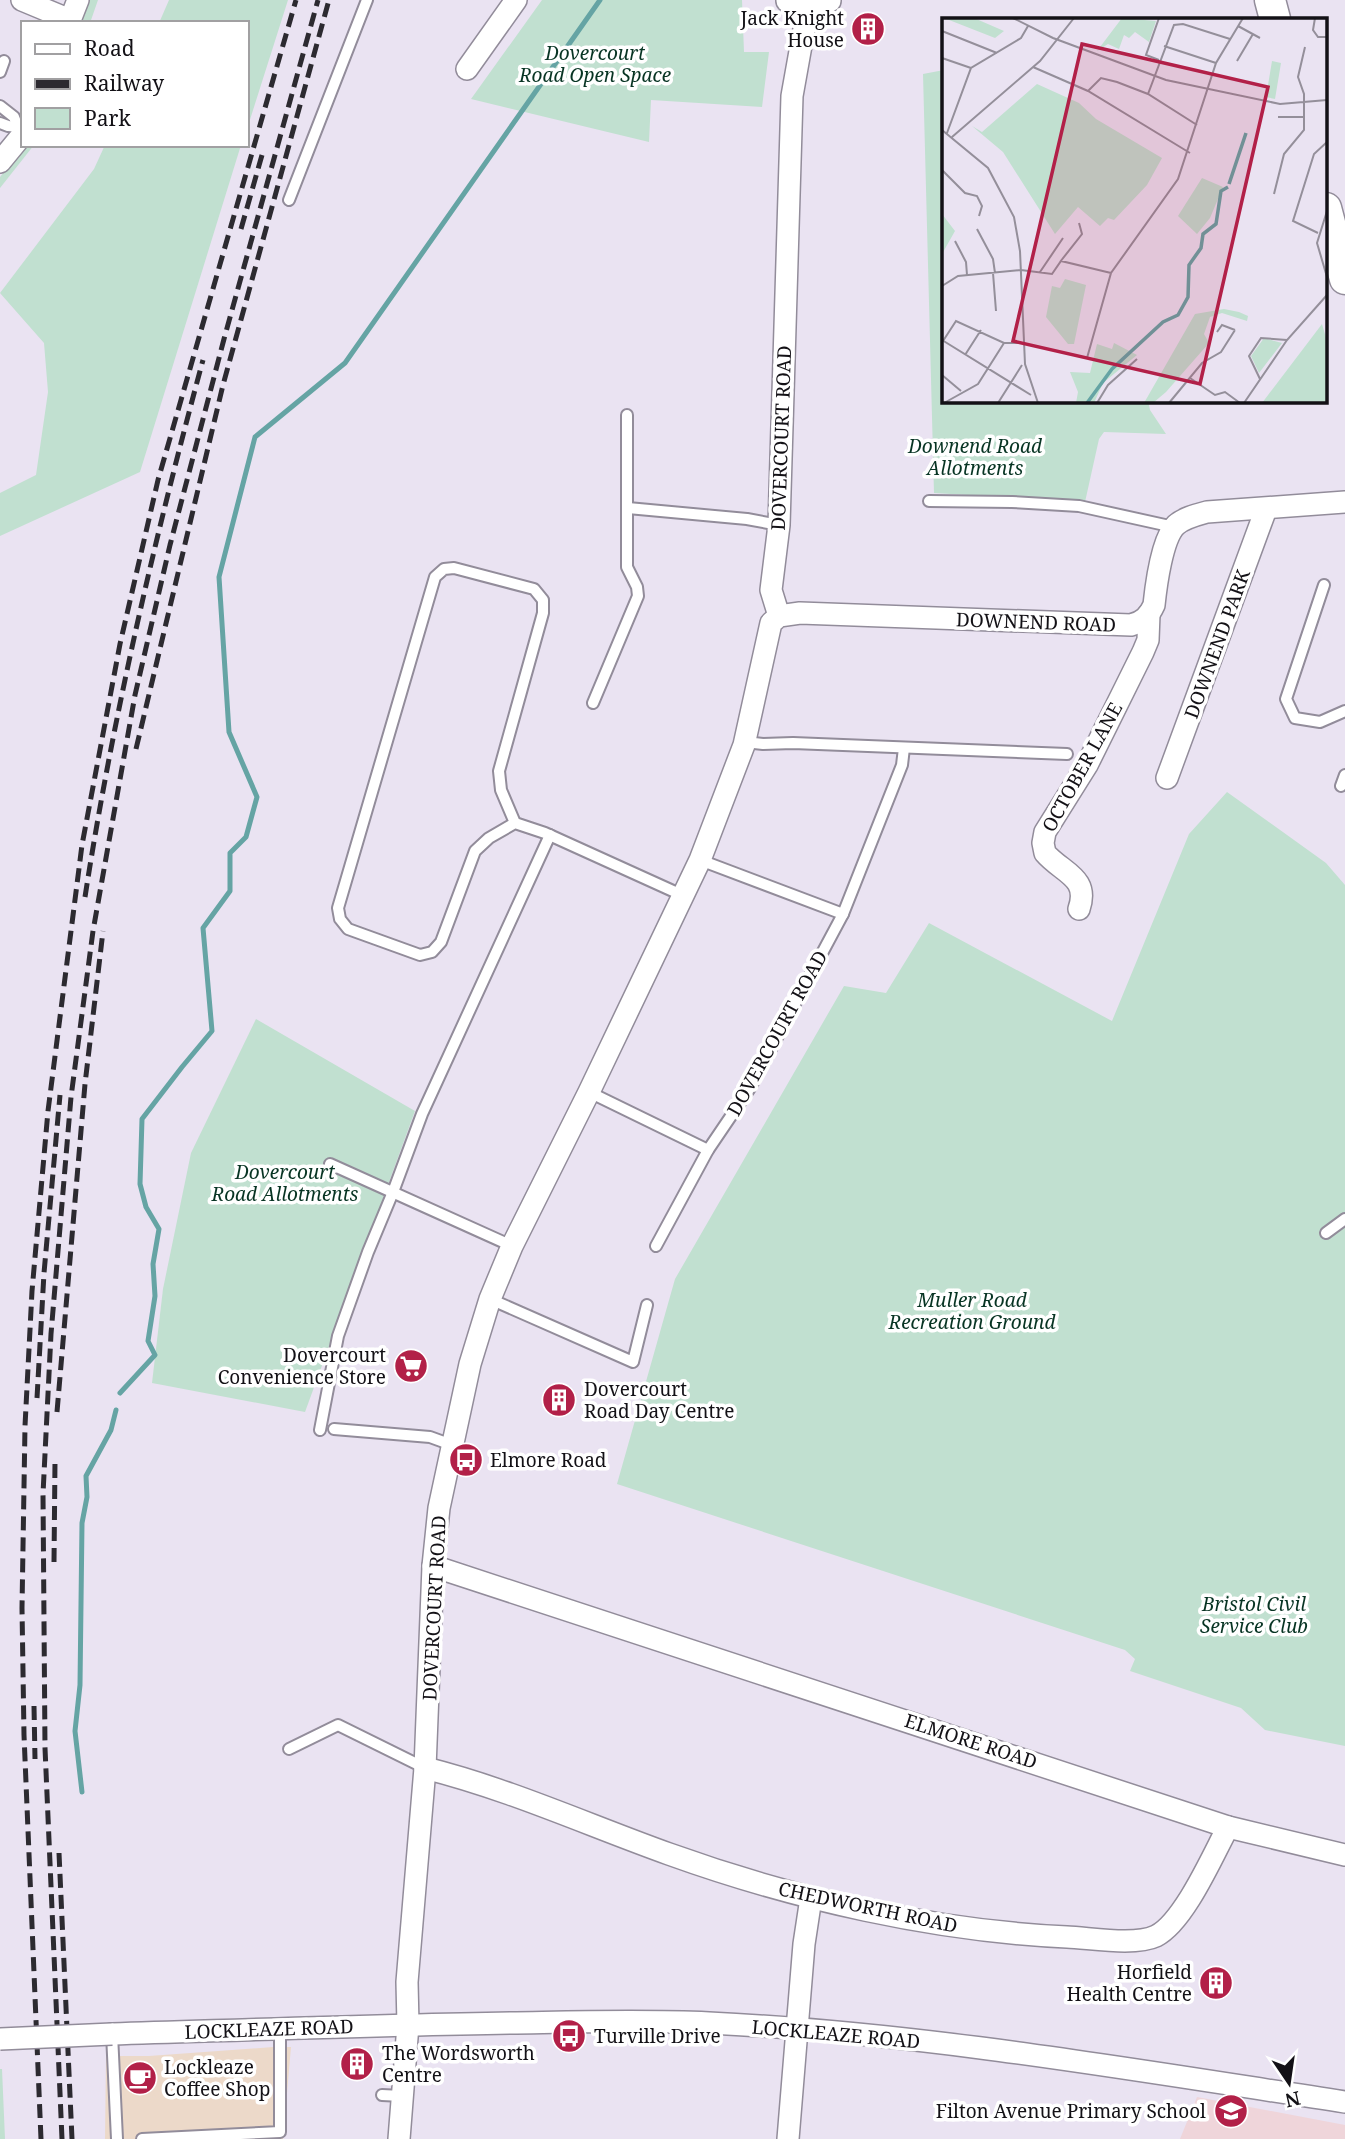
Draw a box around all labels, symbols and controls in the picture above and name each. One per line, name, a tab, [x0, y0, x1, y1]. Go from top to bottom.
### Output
place label: Jack Knight House	[740, 5, 844, 53]
building icon: Jack Knight House	[849, 10, 887, 48]
inset map	[942, 18, 1328, 402]
legend	[21, 21, 248, 147]
text: Road	[84, 34, 135, 62]
park label: Dovercourt Road Open Space	[518, 40, 671, 88]
text: Railway	[84, 69, 164, 97]
text: Park	[84, 104, 131, 132]
street label: DOVERCOURT ROAD	[765, 345, 797, 531]
park label: Downend Road Allotments	[907, 433, 1043, 481]
street label: DOWNEND PARK	[1178, 565, 1256, 722]
street label: DOWNEND ROAD	[956, 606, 1116, 638]
street label: OCTOBER LANE	[1036, 697, 1128, 836]
street label: DOVERCOURT ROAD	[721, 946, 833, 1120]
park label: Dovercourt Road Allotments	[211, 1159, 359, 1207]
park label: Muller Road Recreation Ground	[888, 1287, 1056, 1335]
place label: Dovercourt Convenience Store	[218, 1342, 386, 1390]
supermarket icon: Dovercourt Convenience Store	[392, 1347, 430, 1385]
place label: Dovercourt Road Day Centre	[584, 1376, 734, 1424]
building icon: Dovercourt Road Day Centre	[540, 1381, 578, 1419]
bus stop icon: Elmore Road	[447, 1441, 485, 1479]
place label: Elmore Road	[490, 1447, 607, 1473]
street label: DOVERCOURT ROAD	[416, 1515, 452, 1701]
park label: Bristol Civil Service Club	[1200, 1591, 1308, 1639]
street label: ELMORE ROAD	[901, 1707, 1041, 1775]
street label: CHEDWORTH ROAD	[776, 1875, 960, 1939]
place label: Horfield Health Centre	[1067, 1959, 1192, 2007]
building icon: Horfield Health Centre	[1197, 1964, 1235, 2002]
street label: LOCKLEAZE ROAD	[184, 2013, 354, 2045]
street label: LOCKLEAZE ROAD	[751, 2014, 921, 2054]
bus stop icon: Turville Drive	[550, 2017, 588, 2055]
place label: Turville Drive	[594, 2023, 721, 2049]
place label: The Wordsworth Centre	[382, 2040, 535, 2088]
building icon: The Wordsworth Centre	[338, 2045, 376, 2083]
north arrow	[1254, 2048, 1324, 2118]
place label: Lockleaze Coffee Shop	[164, 2054, 270, 2102]
cafe icon: Lockleaze Coffee Shop	[121, 2059, 159, 2097]
text: N	[1283, 2085, 1303, 2114]
school or university icon: Filton Avenue Primary School	[1212, 2092, 1250, 2130]
place label: Filton Avenue Primary School	[936, 2098, 1206, 2124]

